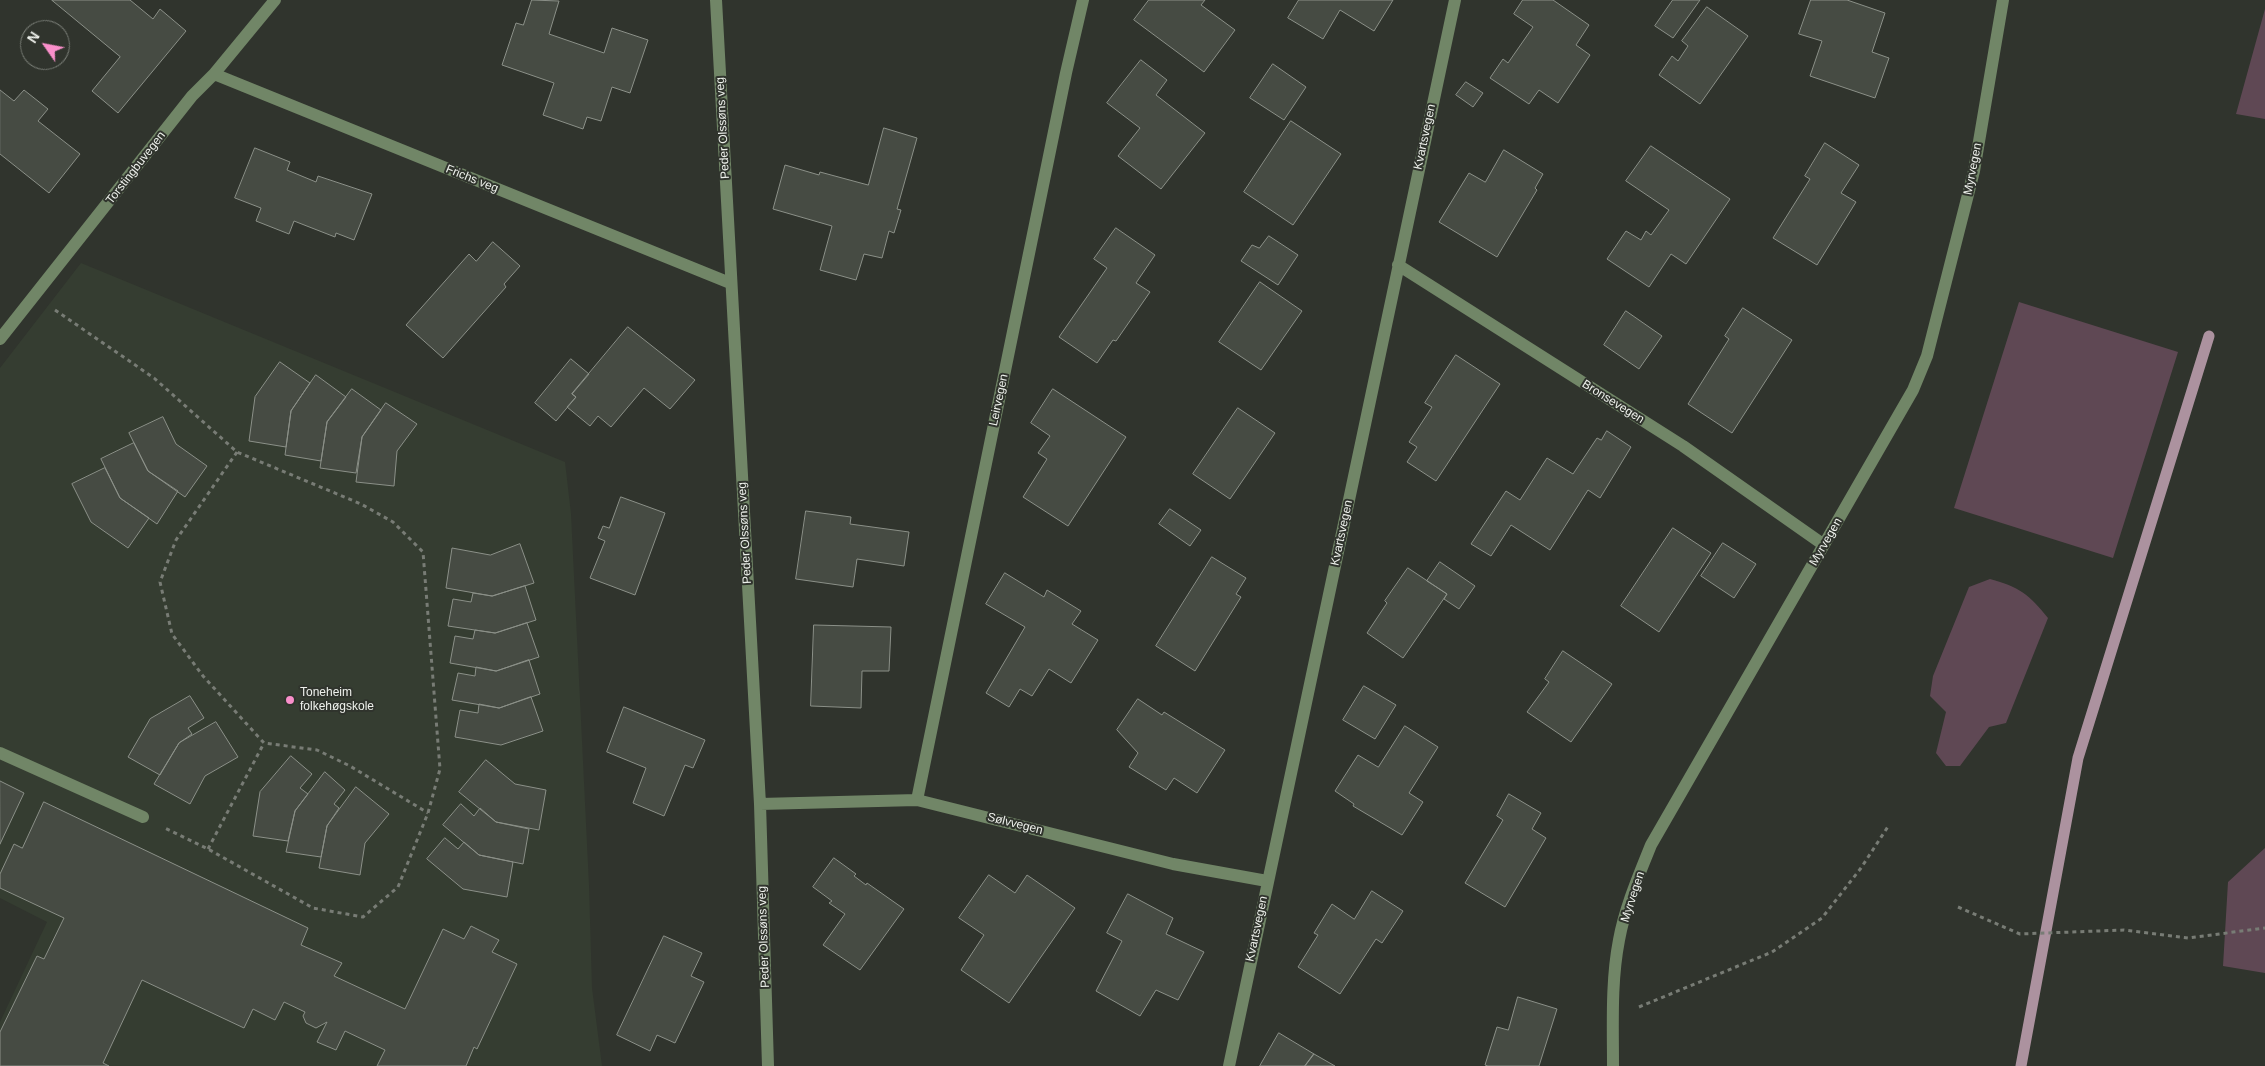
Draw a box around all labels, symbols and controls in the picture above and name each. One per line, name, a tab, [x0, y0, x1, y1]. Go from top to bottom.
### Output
north arrow	[20, 20, 70, 70]
text: N	[24, 29, 43, 46]
street label: Peder Olssøns veg	[713, 77, 733, 179]
street label: Kvartsvegen	[1411, 103, 1439, 171]
street label: Torstingbuvegen	[103, 129, 169, 207]
street label: Myrvegen	[1961, 142, 1985, 196]
street label: Frichs veg	[444, 162, 500, 196]
street label: Leirvegen	[986, 373, 1012, 427]
street label: Bronsevegen	[1579, 377, 1647, 427]
street label: Peder Olssøns veg	[735, 482, 755, 584]
street label: Kvartsvegen	[1328, 499, 1356, 567]
street label: Myrvegen	[1807, 516, 1845, 568]
place label: Toneheim folkehøgskole	[300, 686, 374, 714]
marker: Toneheim folkehøgskole	[284, 694, 296, 706]
street label: Sølvvegen	[986, 810, 1044, 838]
street label: Myrvegen	[1618, 870, 1648, 924]
street label: Peder Olssøns veg	[755, 886, 773, 988]
street label: Kvartsvegen	[1243, 895, 1271, 963]

